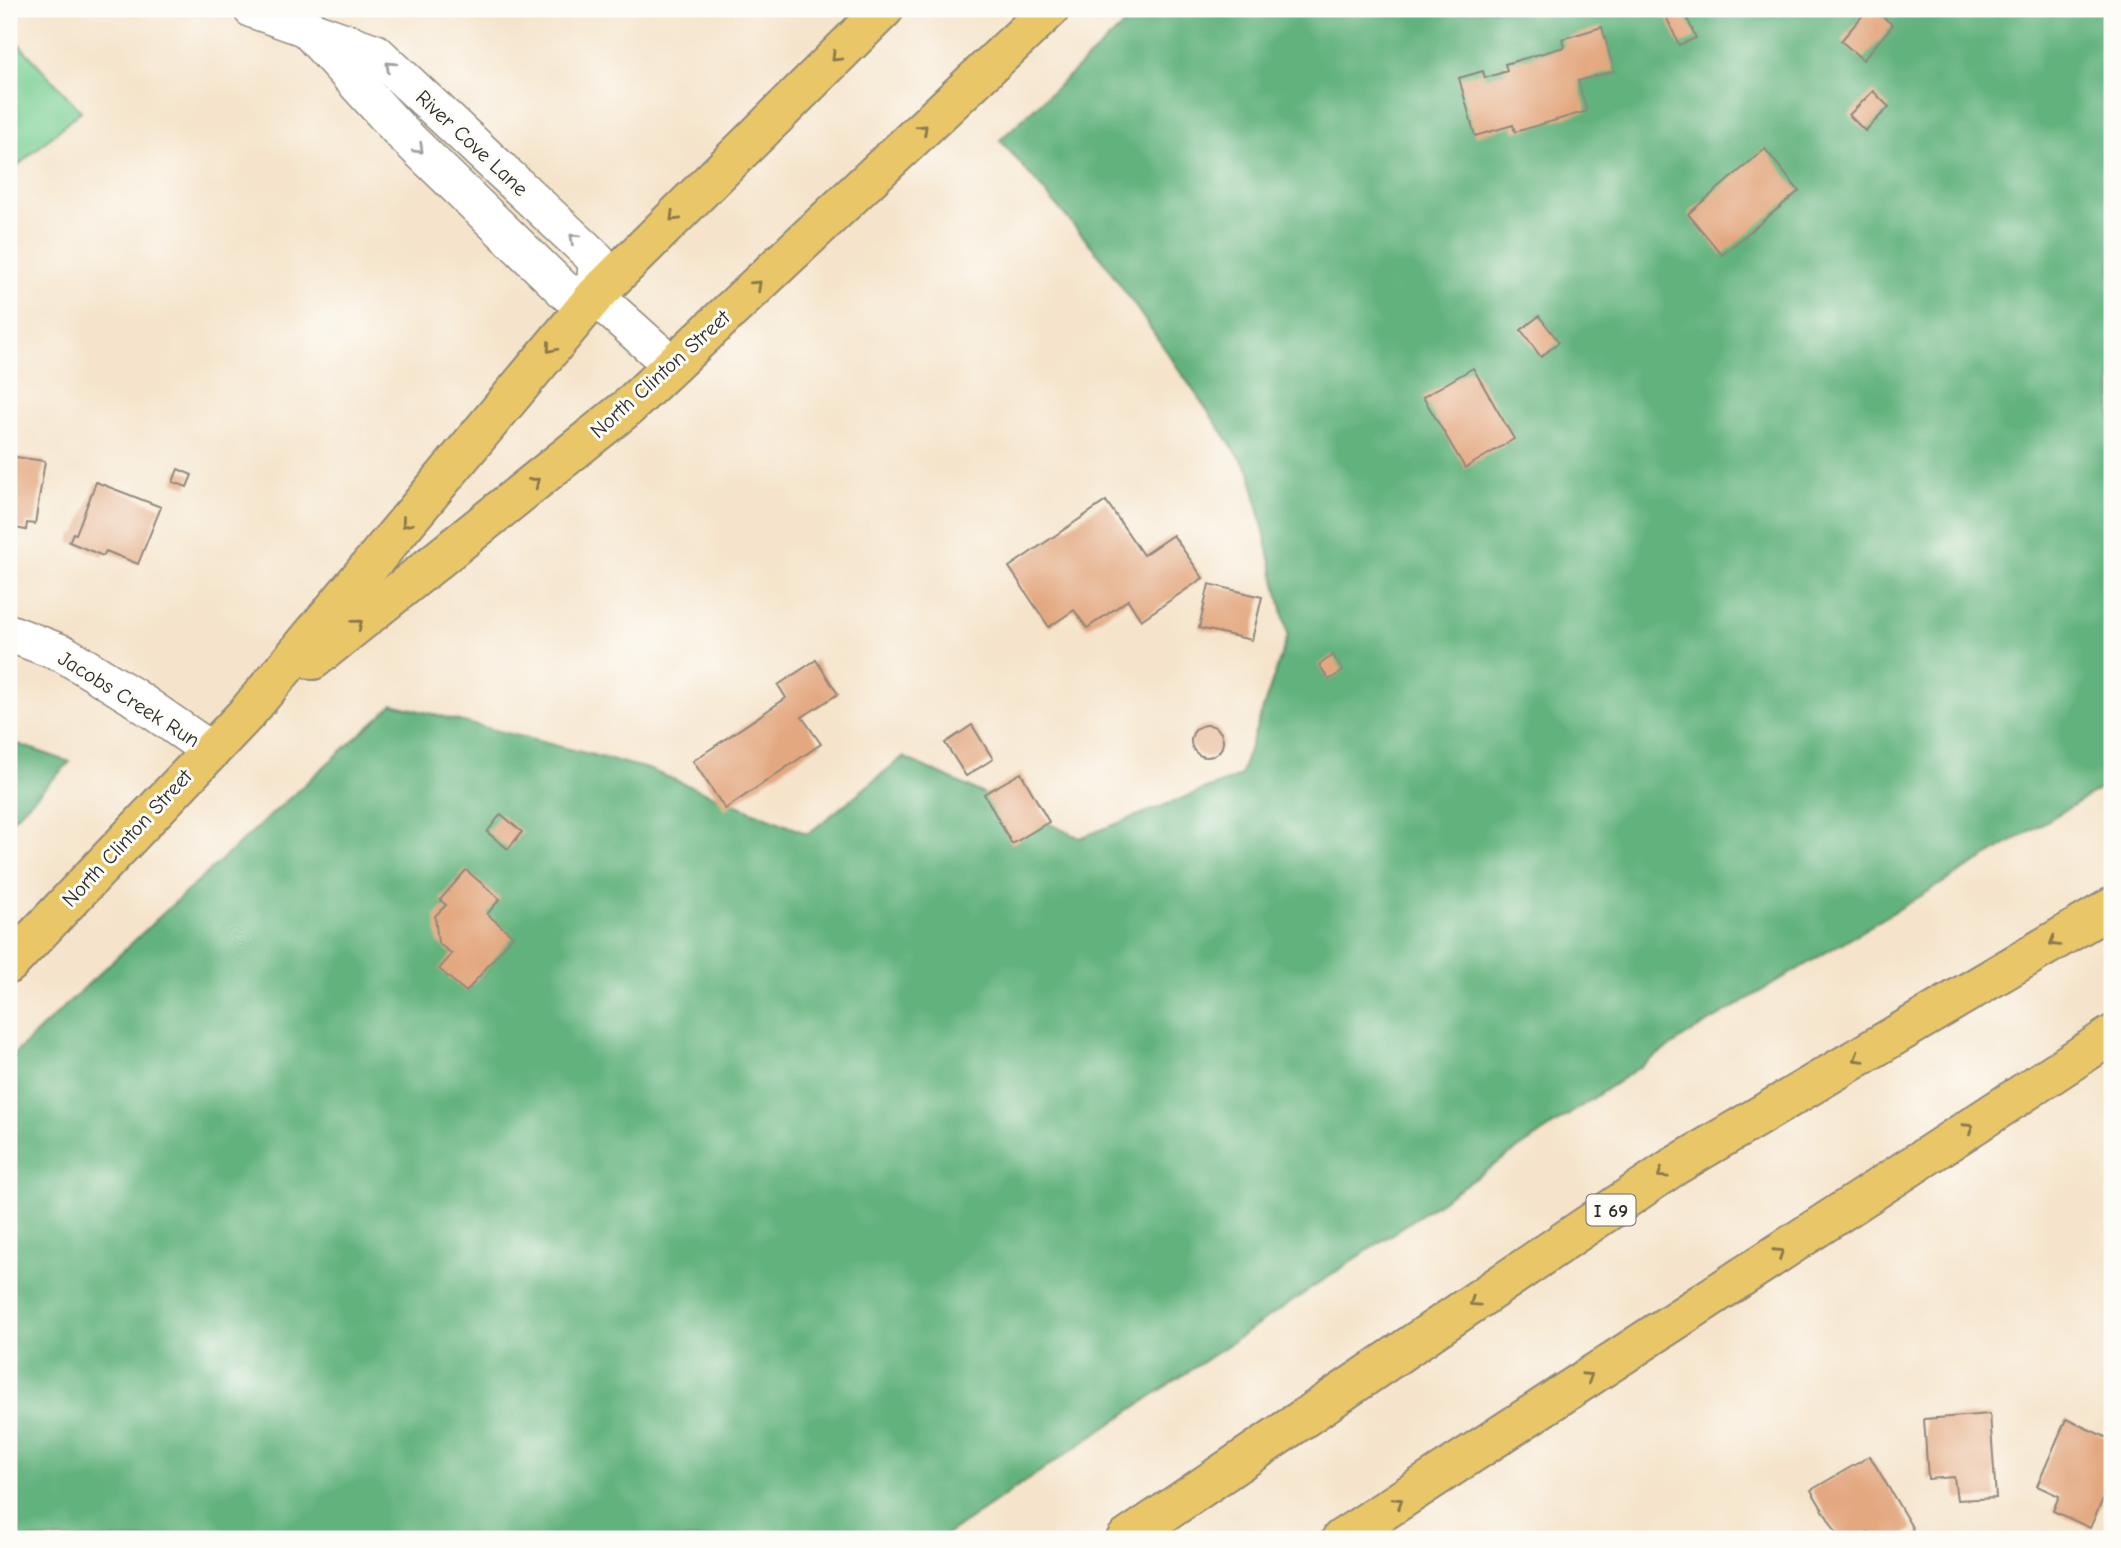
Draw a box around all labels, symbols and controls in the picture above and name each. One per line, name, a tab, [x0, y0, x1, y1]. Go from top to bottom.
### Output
one-way arrow	[831, 48, 844, 61]
one-way arrow	[385, 61, 398, 74]
street label: River Cove Lane	[411, 85, 533, 201]
one-way arrow	[915, 124, 928, 137]
one-way arrow	[410, 140, 423, 153]
one-way arrow	[670, 209, 683, 222]
one-way arrow	[569, 233, 582, 246]
one-way arrow	[749, 281, 762, 293]
street label: North Clinton Street	[585, 304, 735, 443]
one-way arrow	[547, 341, 560, 353]
one-way arrow	[527, 478, 540, 490]
one-way arrow	[401, 515, 414, 527]
one-way arrow	[350, 620, 362, 633]
street label: Jacobs Creek Run	[54, 646, 204, 752]
street label: North Clinton Street	[57, 764, 198, 912]
one-way arrow	[2048, 934, 2061, 947]
one-way arrow	[1852, 1050, 1865, 1063]
one-way arrow	[1962, 1124, 1975, 1137]
one-way arrow	[1657, 1166, 1670, 1179]
road number: I 69	[1586, 1194, 1636, 1226]
one-way arrow	[1771, 1249, 1784, 1261]
one-way arrow	[1469, 1294, 1482, 1307]
one-way arrow	[1581, 1373, 1594, 1386]
one-way arrow	[1390, 1498, 1403, 1510]

